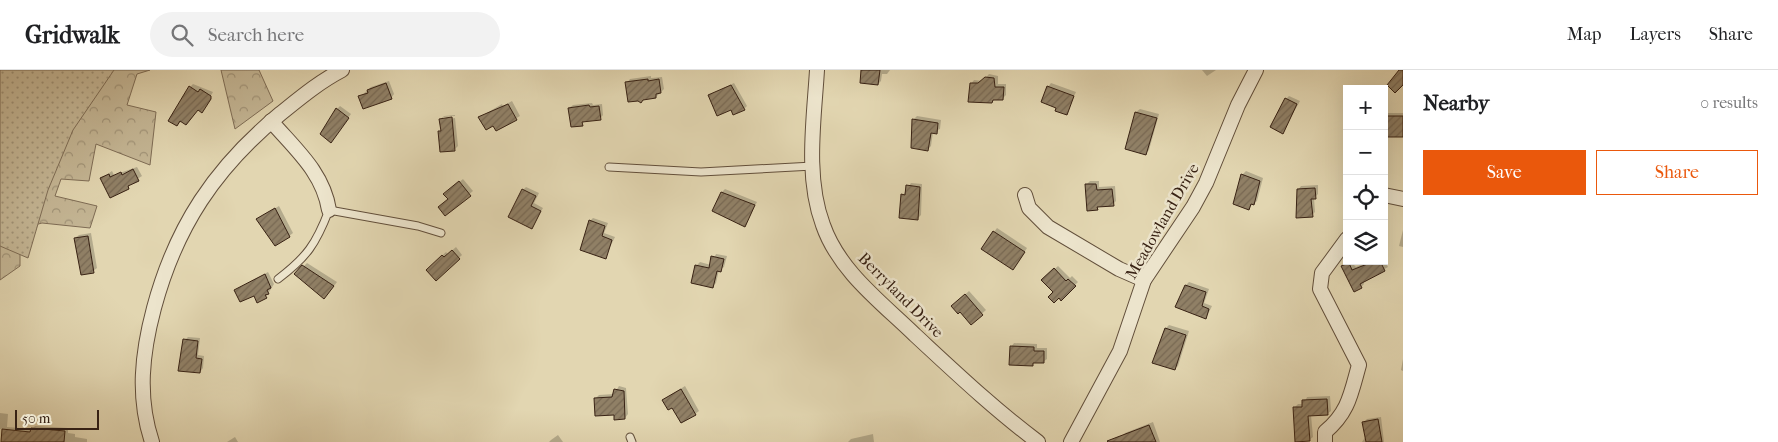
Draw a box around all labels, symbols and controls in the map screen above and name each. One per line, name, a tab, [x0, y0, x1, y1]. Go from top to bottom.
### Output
search box	[150, 12, 500, 57]
text: Gridwalk	[25, 21, 120, 49]
icon: search	[168, 21, 196, 49]
text: Search here	[208, 24, 304, 46]
text: Map	[1567, 24, 1601, 45]
text: Layers	[1629, 24, 1681, 45]
text: Share	[1709, 24, 1753, 45]
map controls	[1343, 85, 1388, 265]
button: +	[1343, 85, 1388, 130]
text: Nearby	[1423, 91, 1489, 115]
text: 0 results	[1700, 93, 1758, 112]
button: −	[1343, 130, 1388, 175]
button: Save	[1423, 150, 1586, 195]
button: Share	[1596, 150, 1758, 195]
street label: Meadowland Drive	[1121, 160, 1203, 282]
button: locate	[1343, 175, 1388, 220]
button: layers	[1343, 220, 1388, 265]
street label: Berryland Drive	[854, 248, 948, 342]
scale bar	[15, 407, 99, 430]
text: 50 m	[22, 410, 50, 427]

